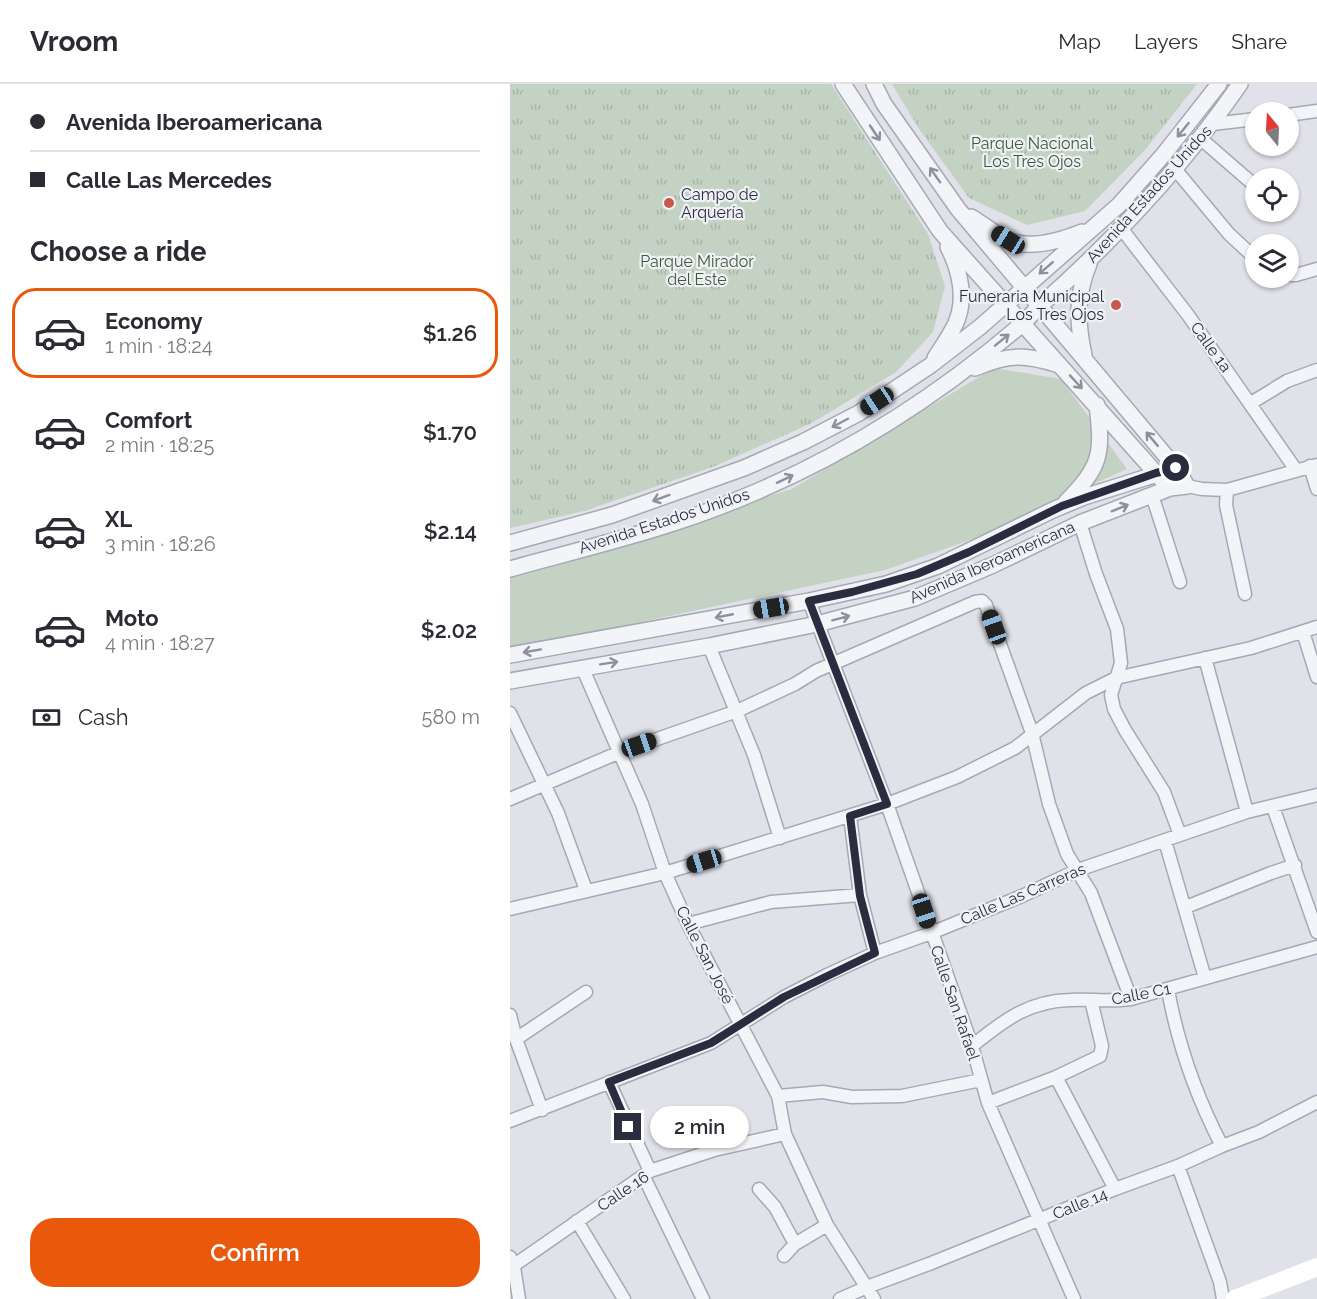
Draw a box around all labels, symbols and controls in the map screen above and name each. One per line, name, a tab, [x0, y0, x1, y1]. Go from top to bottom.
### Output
text: Vroom	[30, 25, 118, 58]
text: Map	[1058, 29, 1101, 54]
text: Layers	[1134, 29, 1198, 54]
text: Share	[1231, 29, 1287, 54]
north arrow	[1245, 102, 1299, 156]
map controls	[1245, 102, 1299, 288]
text: Avenida Iberoamericana	[66, 109, 322, 135]
street label: Avenida Estados Unidos	[1082, 121, 1216, 267]
one-way arrow	[1176, 122, 1190, 137]
one-way arrow	[869, 124, 881, 140]
park label: Parque Nacional Los Tres Ojos	[971, 134, 1094, 171]
text: Calle Las Mercedes	[66, 167, 272, 193]
one-way arrow	[929, 168, 941, 184]
button: locate	[1245, 168, 1299, 222]
place label: Campo de Arquería	[681, 185, 758, 222]
marker: Campo de Arquería	[662, 196, 676, 210]
car	[988, 223, 1028, 257]
button: layers	[1245, 234, 1299, 288]
text: Choose a ride	[30, 236, 206, 267]
park label: Parque Mirador del Este	[640, 252, 754, 289]
one-way arrow	[1038, 262, 1054, 275]
place label: Funeraria Municipal Los Tres Ojos	[959, 287, 1105, 324]
marker: Funeraria Municipal Los Tres Ojos	[1109, 298, 1123, 312]
icon: car	[33, 306, 87, 360]
text: Economy	[105, 308, 203, 334]
street label: Calle 1a	[1186, 318, 1236, 376]
text: $1.26	[423, 320, 477, 346]
text: 1 min · 18:24	[105, 334, 213, 358]
one-way arrow	[994, 334, 1010, 347]
one-way arrow	[1069, 374, 1083, 389]
car	[857, 384, 897, 418]
icon: car	[33, 405, 87, 459]
text: Comfort	[105, 407, 192, 433]
one-way arrow	[832, 417, 850, 429]
text: $1.70	[423, 419, 477, 445]
one-way arrow	[1145, 432, 1159, 447]
text: 2 min · 18:25	[105, 433, 214, 457]
route start	[1162, 454, 1189, 481]
one-way arrow	[775, 472, 793, 484]
street label: Avenida Estados Unidos	[576, 484, 752, 558]
one-way arrow	[652, 493, 670, 504]
one-way arrow	[1110, 502, 1129, 513]
icon: car	[33, 504, 87, 558]
text: XL	[105, 506, 132, 532]
street label: Avenida Iberoamericana	[906, 517, 1078, 607]
text: $2.14	[424, 518, 477, 544]
text: 3 min · 18:26	[105, 532, 216, 556]
car	[752, 596, 790, 620]
icon: car	[33, 603, 87, 657]
text: Moto	[105, 605, 159, 631]
car	[979, 607, 1009, 647]
one-way arrow	[715, 611, 734, 622]
one-way arrow	[832, 611, 851, 623]
text: $2.02	[421, 617, 477, 643]
text: 4 min · 18:27	[105, 631, 215, 655]
one-way arrow	[523, 646, 542, 657]
one-way arrow	[599, 657, 618, 668]
icon: cash	[30, 701, 63, 734]
text: Cash	[78, 704, 129, 730]
text: 580 m	[422, 705, 480, 729]
car	[619, 731, 659, 759]
car	[684, 847, 724, 875]
street label: Calle Las Carreras	[958, 859, 1089, 929]
car	[910, 891, 938, 931]
street label: Calle San José	[672, 903, 738, 1007]
street label: Calle San Rafael	[926, 943, 984, 1064]
street label: Calle C1	[1110, 979, 1172, 1009]
callout: 2 min	[649, 1106, 748, 1148]
route end	[614, 1113, 641, 1140]
text: 2 min	[674, 1115, 725, 1139]
street label: Calle 16	[593, 1167, 653, 1215]
street label: Calle 14	[1050, 1184, 1110, 1224]
button: Confirm	[30, 1218, 480, 1287]

